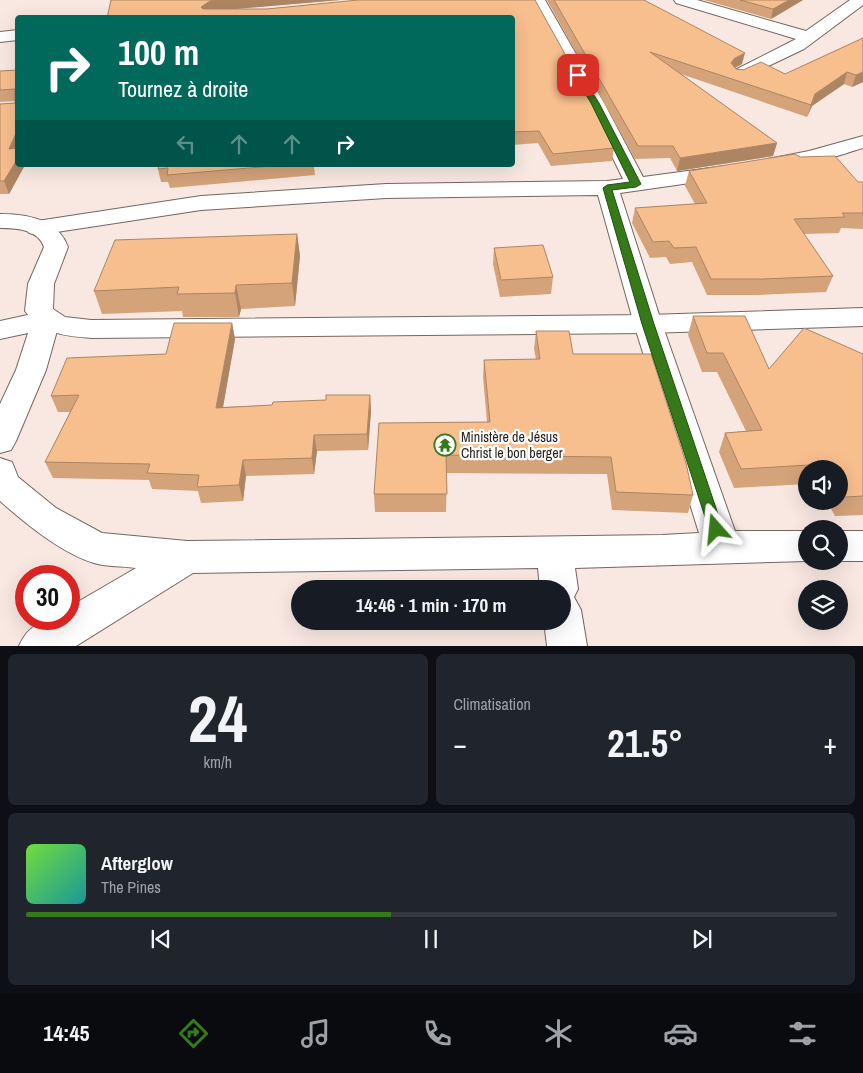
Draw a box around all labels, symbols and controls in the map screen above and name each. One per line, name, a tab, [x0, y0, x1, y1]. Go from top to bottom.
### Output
text: 100 m	[118, 29, 199, 76]
icon: right	[35, 35, 100, 100]
pin	[557, 54, 599, 96]
icon: arrive	[564, 61, 592, 89]
text: Tournez à droite	[118, 74, 248, 104]
icon: left	[172, 130, 200, 158]
icon: ahead	[225, 130, 253, 158]
icon: ahead	[278, 130, 306, 158]
icon: right	[331, 130, 359, 158]
place label: Ministère de Jésus Christ le bon berger	[461, 428, 563, 462]
temple icon: Ministère de Jésus Christ le bon berger	[433, 433, 457, 457]
map controls	[798, 460, 848, 630]
button: sound	[798, 460, 848, 510]
position arrow	[689, 502, 741, 554]
button: search	[798, 520, 848, 570]
speed limit sign: 30	[15, 565, 80, 630]
button: layers	[798, 580, 848, 630]
text: 14:46 · 1 min · 170 m	[356, 592, 506, 618]
text: 24	[188, 675, 247, 762]
text: Climatisation	[454, 693, 531, 715]
text: 21.5°	[607, 718, 683, 769]
text: −	[454, 725, 467, 763]
text: +	[824, 725, 837, 763]
text: km/h	[204, 751, 232, 773]
text: Afterglow	[101, 850, 173, 876]
text: The Pines	[101, 876, 161, 898]
icon: previous	[147, 925, 175, 953]
icon: pause	[417, 925, 445, 953]
icon: next	[688, 925, 716, 953]
icon: directions	[176, 1016, 211, 1051]
icon: music	[298, 1016, 333, 1051]
icon: phone	[420, 1016, 455, 1051]
icon: climate	[541, 1016, 576, 1051]
icon: car	[663, 1016, 698, 1051]
icon: filters	[785, 1016, 820, 1051]
text: 14:45	[43, 1018, 89, 1048]

